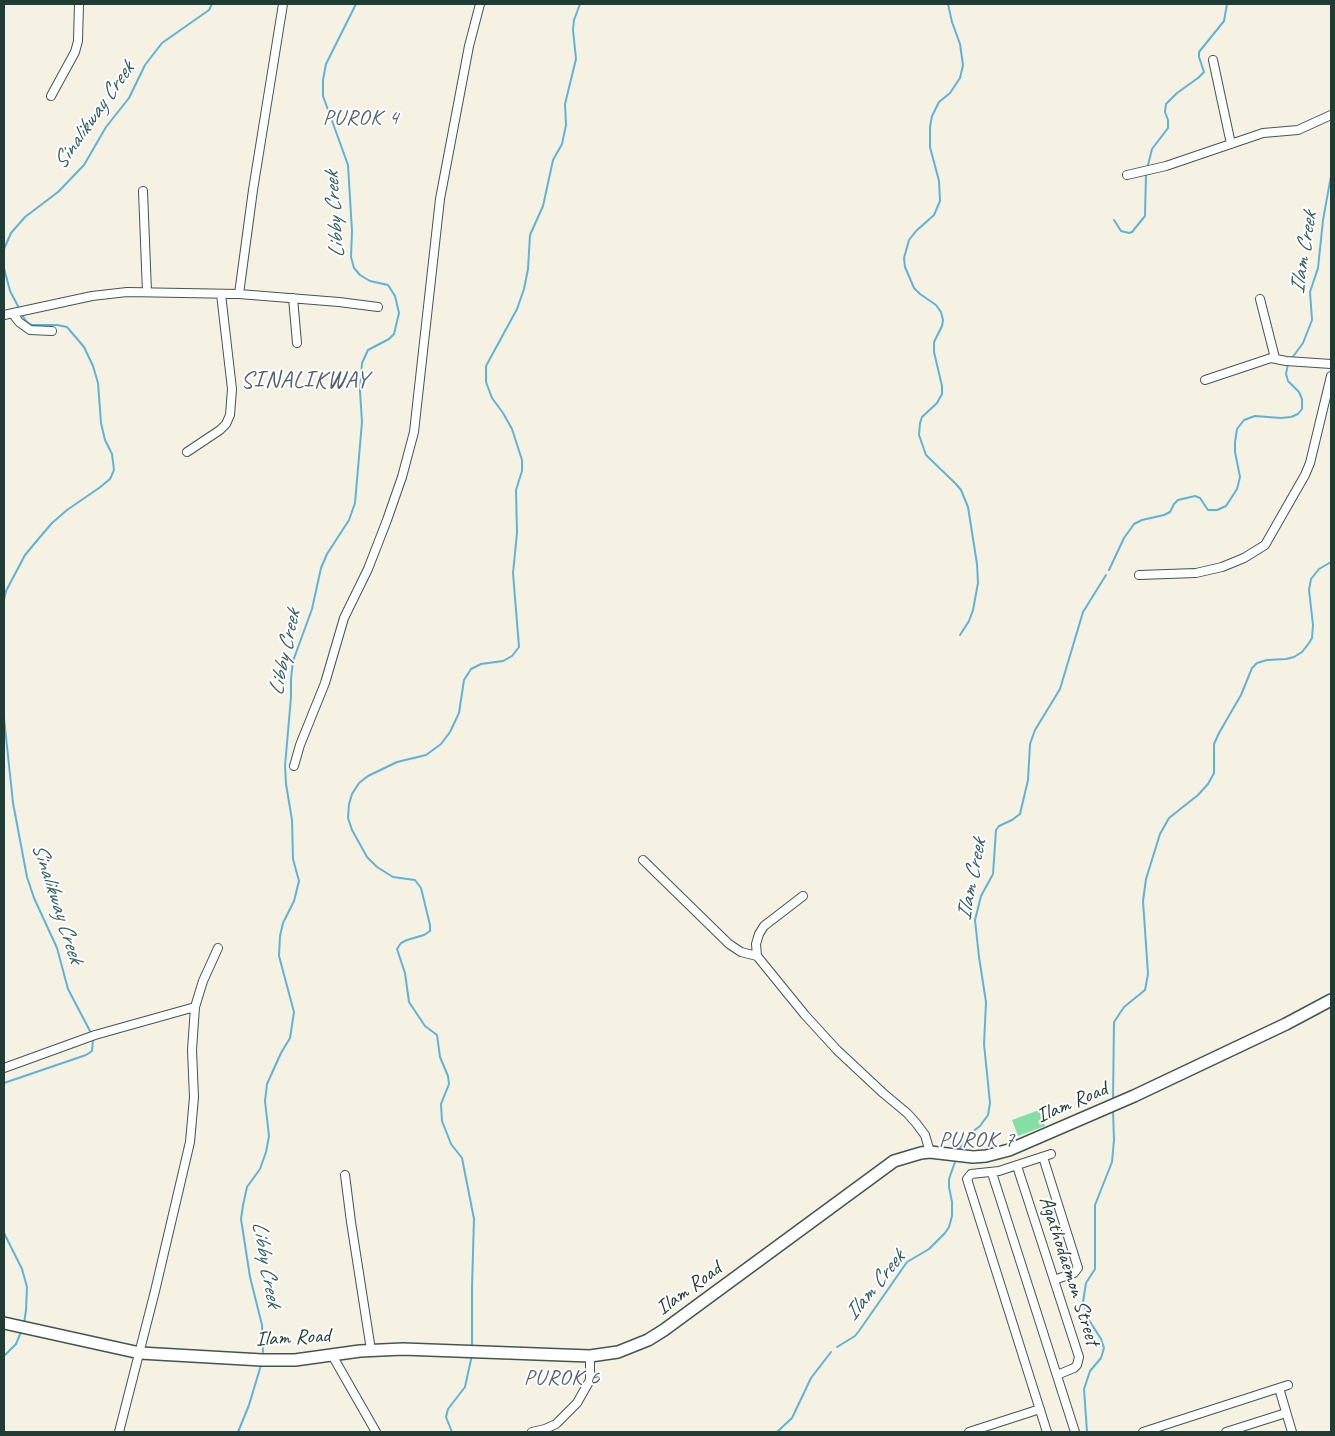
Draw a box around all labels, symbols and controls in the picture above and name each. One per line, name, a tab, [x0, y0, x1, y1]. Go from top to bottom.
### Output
water label: Sinalikway Creek	[48, 58, 140, 174]
district label: PUROK 4	[322, 105, 400, 131]
water label: Libby Creek	[319, 171, 351, 259]
water label: Ilam Creek	[1285, 210, 1323, 296]
district label: SINALIKWAY	[240, 367, 370, 395]
water label: Libby Creek	[263, 608, 307, 698]
water label: Ilam Creek	[951, 837, 993, 923]
water label: Sinalikway Creek	[25, 840, 89, 966]
street label: Ilam Road	[1033, 1077, 1111, 1129]
district label: PUROK 7	[938, 1127, 1016, 1153]
street label: Agathodaemon Street	[1033, 1193, 1105, 1349]
water label: Libby Creek	[246, 1219, 286, 1309]
water label: Ilam Creek	[839, 1246, 911, 1326]
street label: Ilam Road	[651, 1257, 727, 1321]
street label: Ilam Road	[255, 1323, 331, 1353]
district label: PUROK 6	[523, 1365, 601, 1391]

